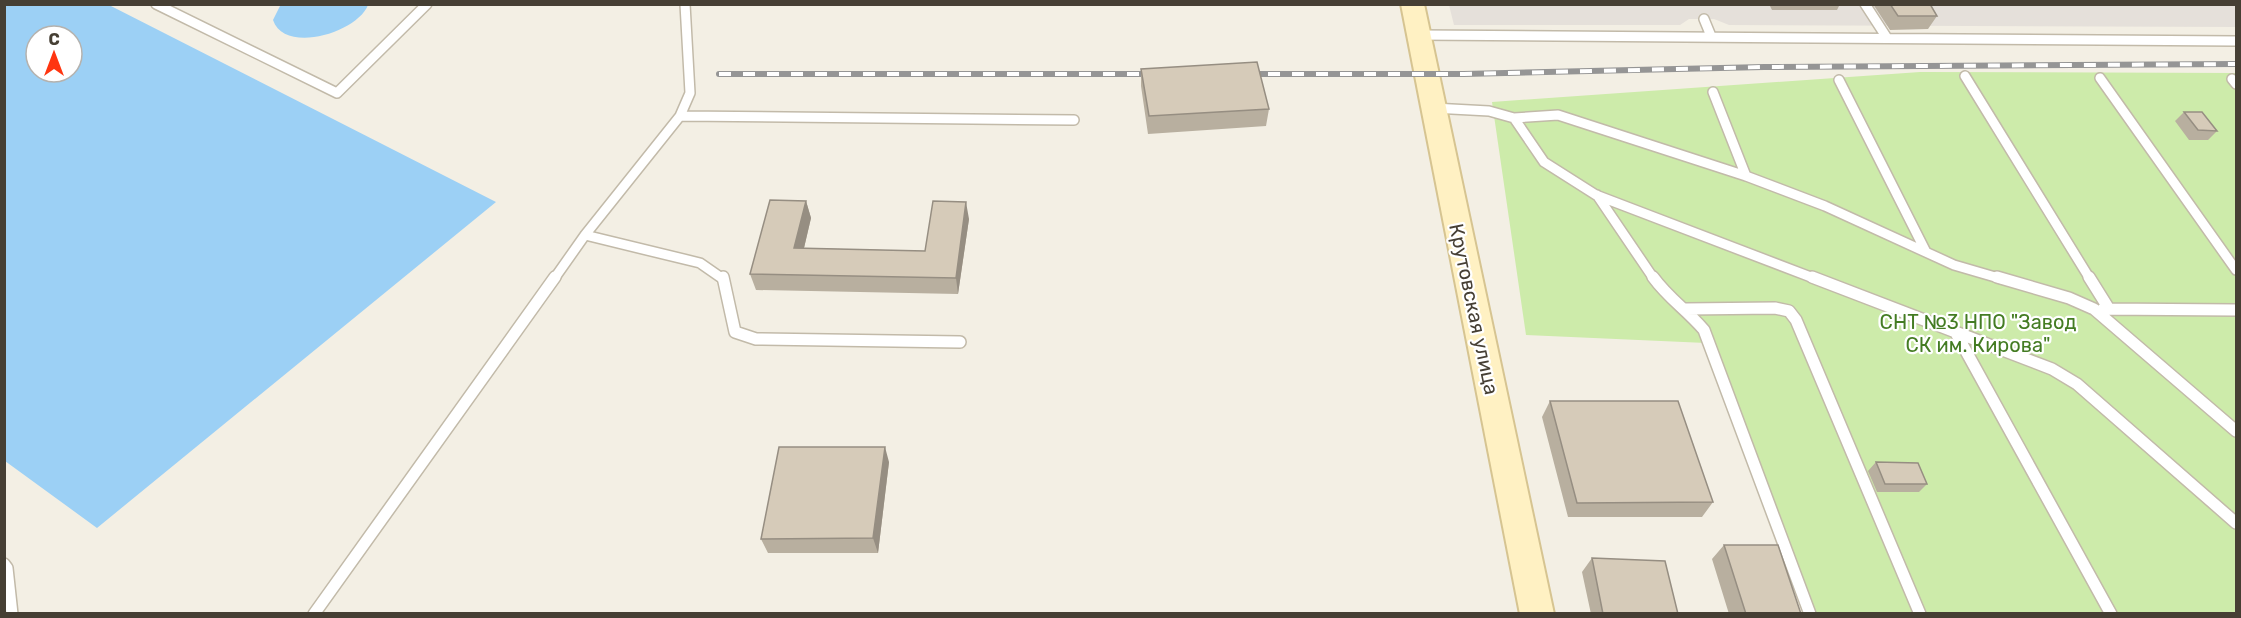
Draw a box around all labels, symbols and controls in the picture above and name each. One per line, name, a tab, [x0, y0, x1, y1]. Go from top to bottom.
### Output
north arrow	[24, 24, 84, 84]
text: С	[48, 30, 60, 49]
street label: Крутовская улица	[1444, 221, 1504, 397]
park label: СНТ №3 НПО "Завод СК им. Кирова"	[1880, 310, 2076, 357]

